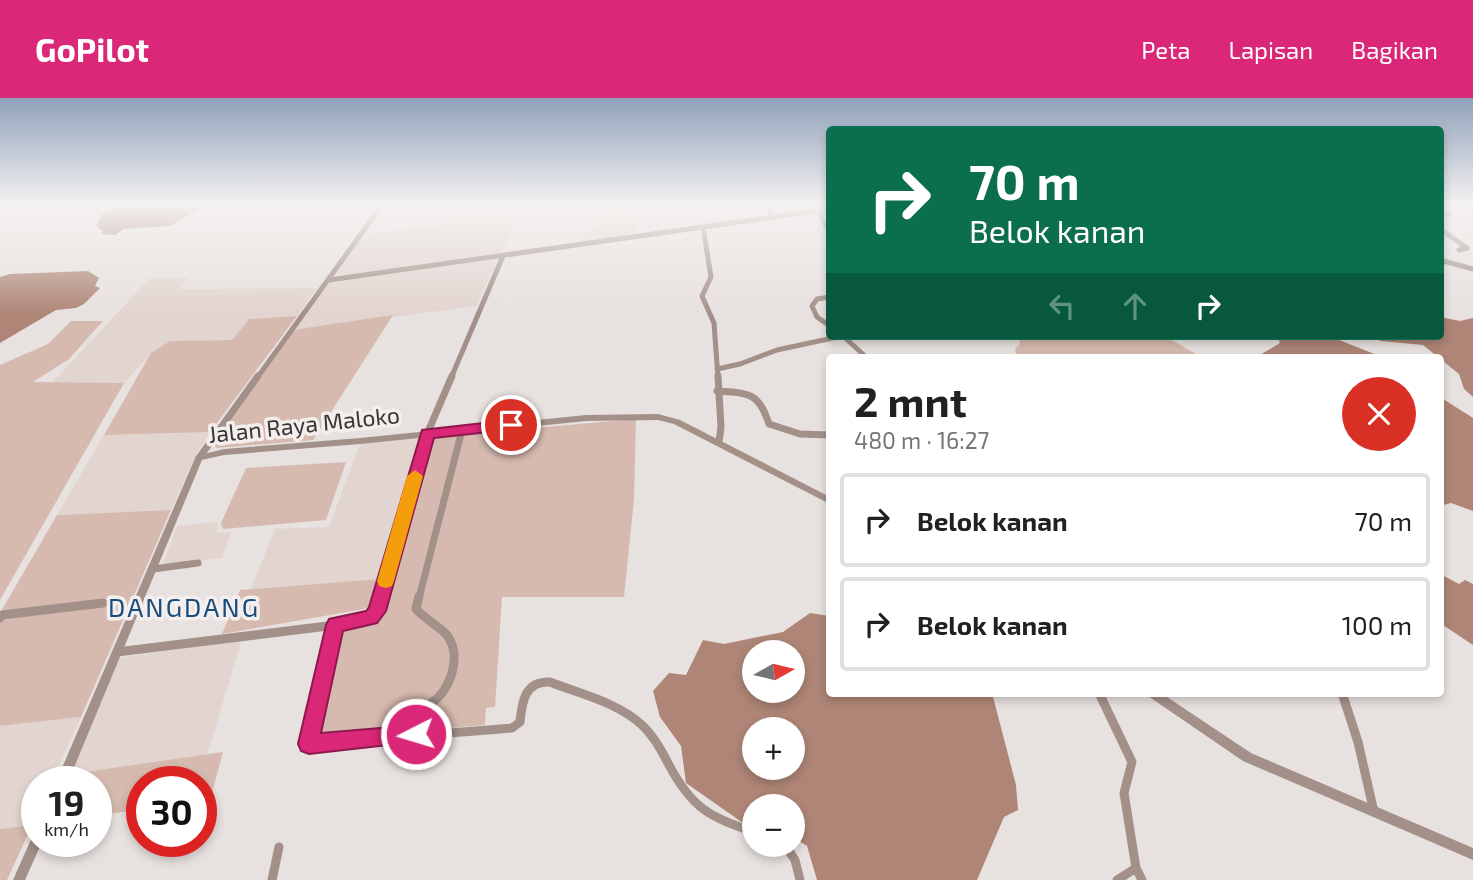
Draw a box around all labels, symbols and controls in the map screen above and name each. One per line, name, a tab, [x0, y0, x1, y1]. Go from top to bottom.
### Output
text: GoPilot	[35, 29, 149, 69]
text: Peta	[1141, 35, 1191, 64]
text: Lapisan	[1229, 35, 1313, 64]
text: Bagikan	[1351, 35, 1438, 64]
text: 70 m	[969, 151, 1080, 210]
icon: right	[854, 154, 945, 245]
text: Belok kanan	[969, 211, 1145, 249]
icon: left	[1043, 287, 1081, 325]
icon: ahead	[1116, 287, 1154, 325]
icon: right	[1189, 287, 1227, 325]
text: 2 mnt	[854, 375, 967, 425]
button: close	[1342, 377, 1416, 451]
pin	[481, 395, 541, 455]
street label: Jalan Raya Maloko	[207, 400, 401, 448]
icon: arrive	[492, 406, 530, 444]
text: 480 m · 16:27	[854, 426, 989, 454]
icon: right	[858, 501, 896, 539]
text: Belok kanan	[917, 505, 1068, 536]
text: 70 m	[1354, 505, 1412, 536]
district label: DANGDANG	[108, 591, 260, 622]
icon: right	[858, 605, 896, 643]
text: Belok kanan	[917, 609, 1068, 640]
text: 100 m	[1342, 609, 1412, 640]
north arrow	[742, 640, 805, 704]
map controls	[742, 640, 805, 857]
position arrow	[379, 697, 453, 771]
button: +	[742, 717, 805, 780]
speed limit sign: 30	[126, 766, 217, 857]
text: 19	[49, 781, 84, 823]
button: −	[742, 794, 805, 857]
text: km/h	[44, 818, 89, 840]

